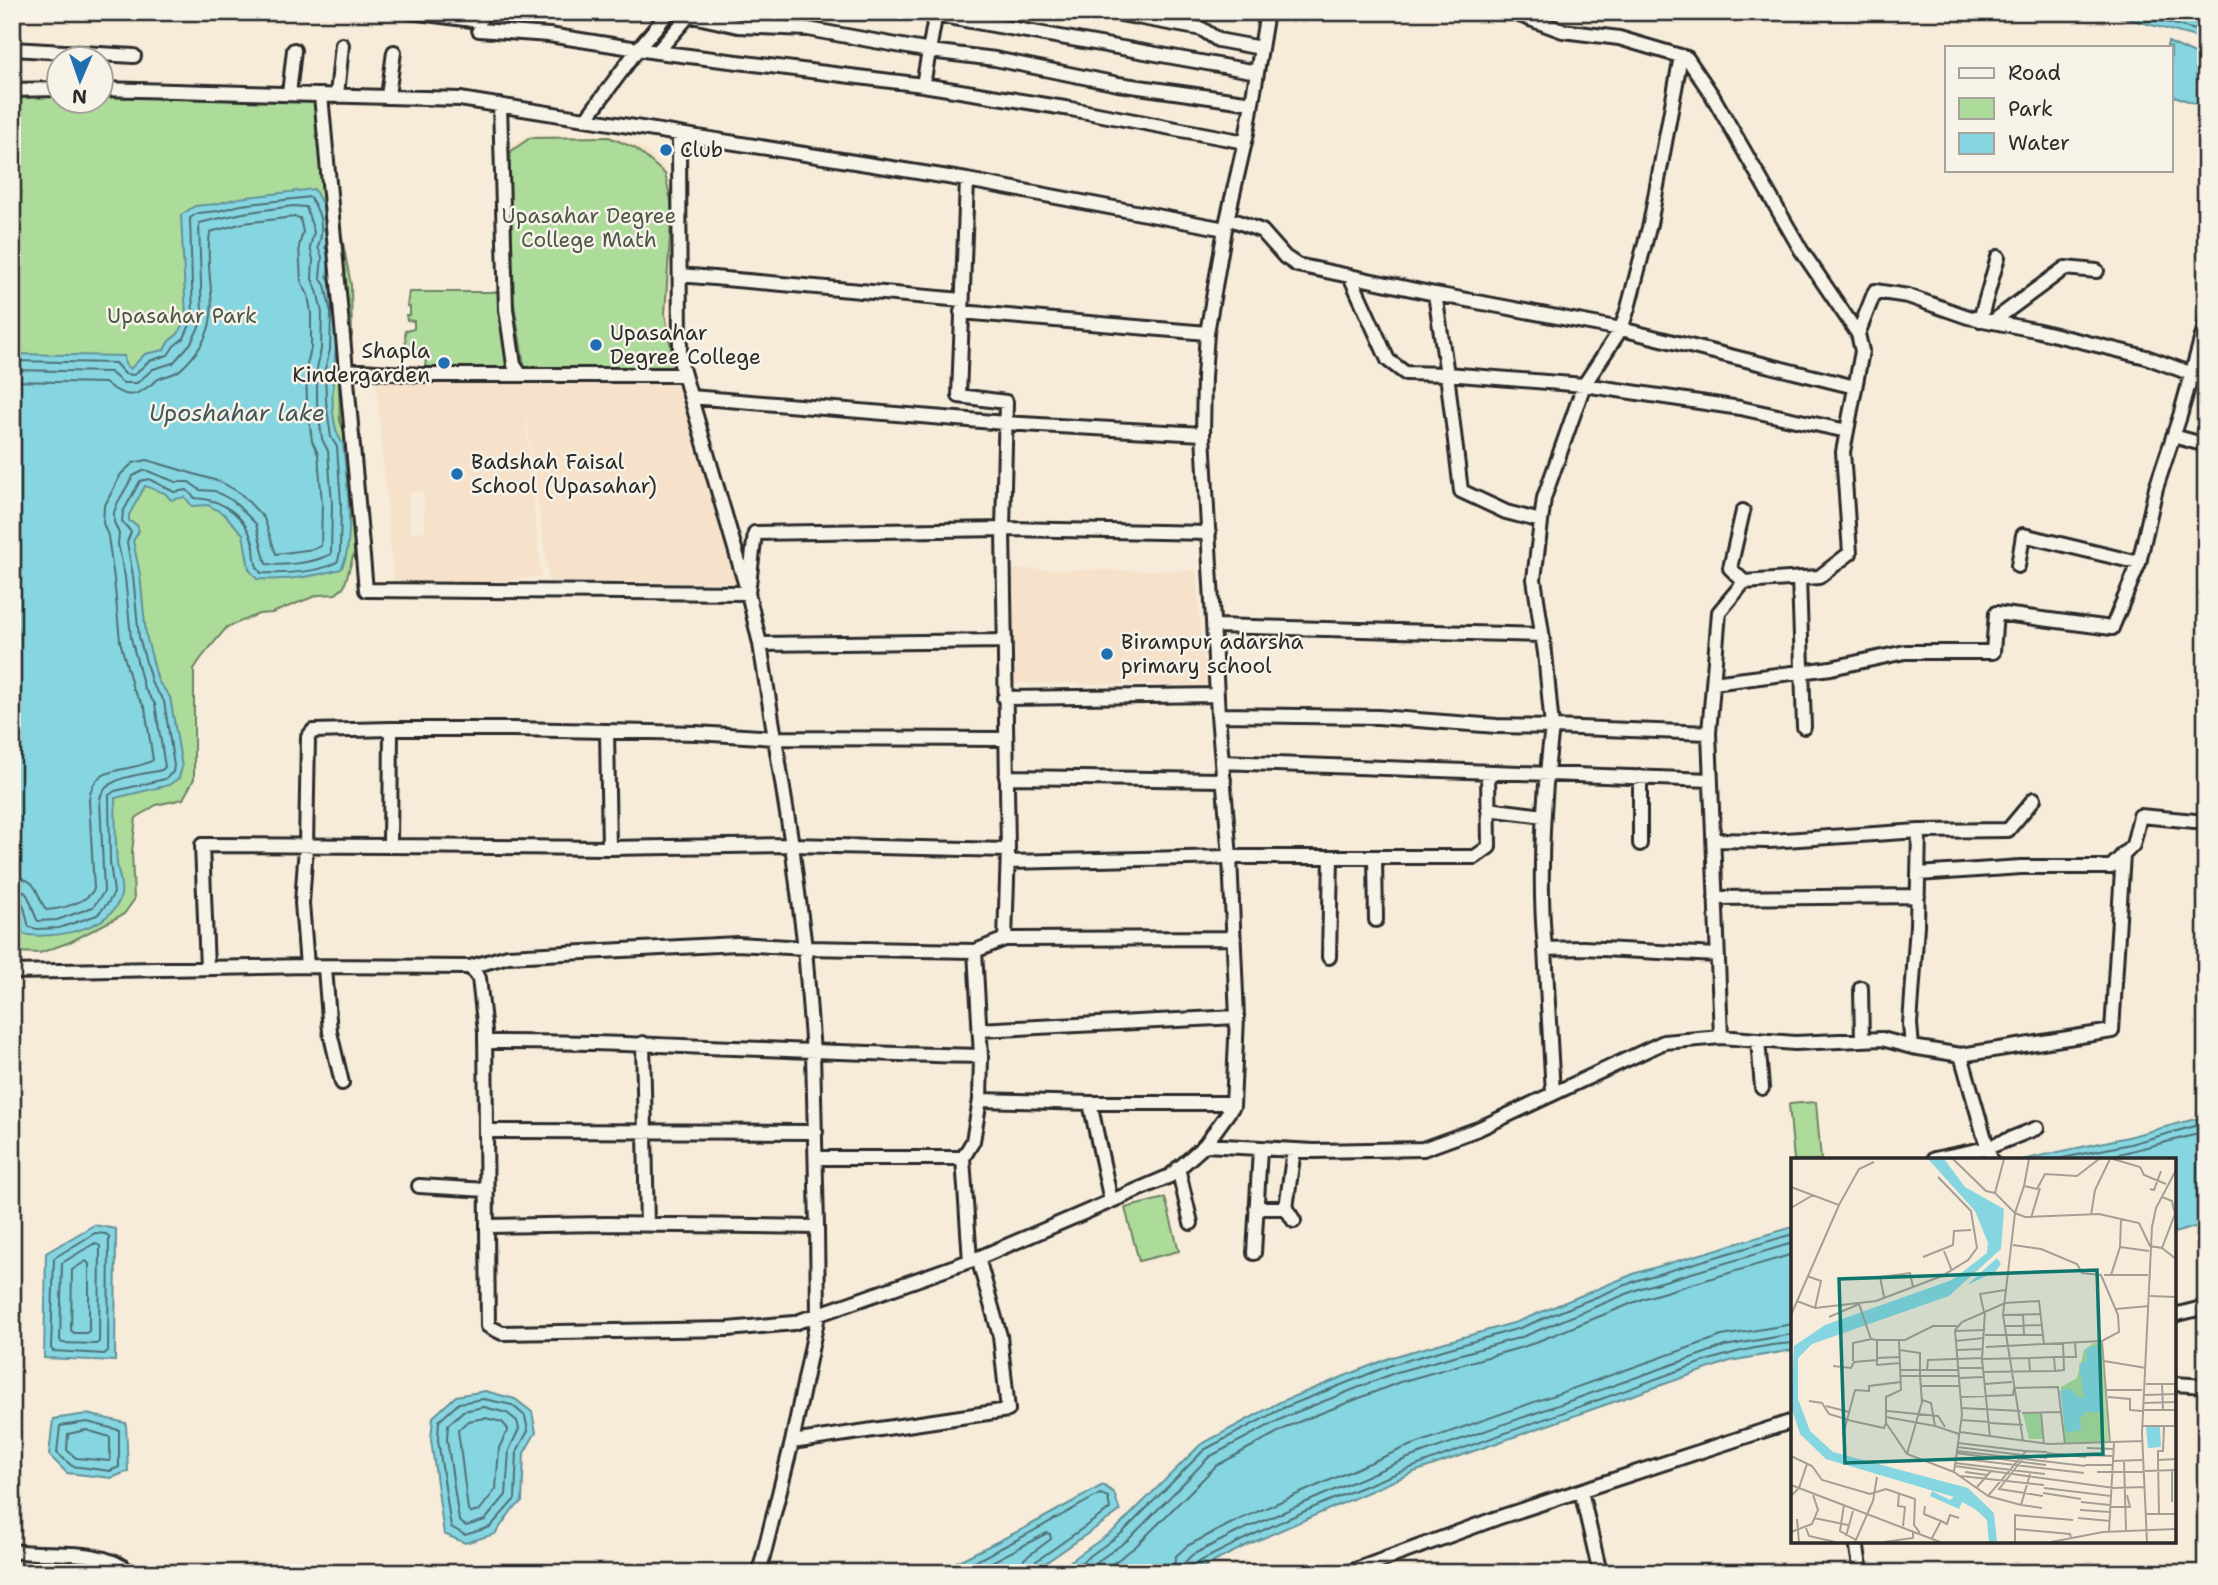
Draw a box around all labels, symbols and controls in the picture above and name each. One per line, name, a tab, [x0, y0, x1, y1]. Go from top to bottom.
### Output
north arrow	[46, 46, 116, 116]
legend	[1945, 46, 2172, 172]
text: Road	[2008, 59, 2061, 87]
text: N	[71, 84, 87, 109]
text: Park	[2008, 95, 2053, 123]
text: Water	[2008, 129, 2070, 157]
place label: Club	[680, 136, 723, 164]
marker: Club	[658, 142, 674, 158]
park label: Upasahar Degree College Math	[502, 202, 676, 254]
park label: Upasahar Park	[107, 302, 257, 330]
place label: Upasahar Degree College	[610, 319, 761, 371]
place label: Shapla Kindergarden	[292, 337, 430, 389]
marker: Upasahar Degree College	[588, 337, 604, 353]
marker: Shapla Kindergarden	[436, 355, 452, 371]
water label: Uposhahar lake	[149, 398, 325, 428]
place label: Badshah Faisal School (Upasahar)	[471, 448, 657, 500]
marker: Badshah Faisal School (Upasahar)	[449, 466, 465, 482]
place label: Birampur adarsha primary school	[1121, 628, 1304, 680]
marker: Birampur adarsha primary school	[1099, 646, 1115, 662]
inset map	[1791, 1158, 2176, 1543]

